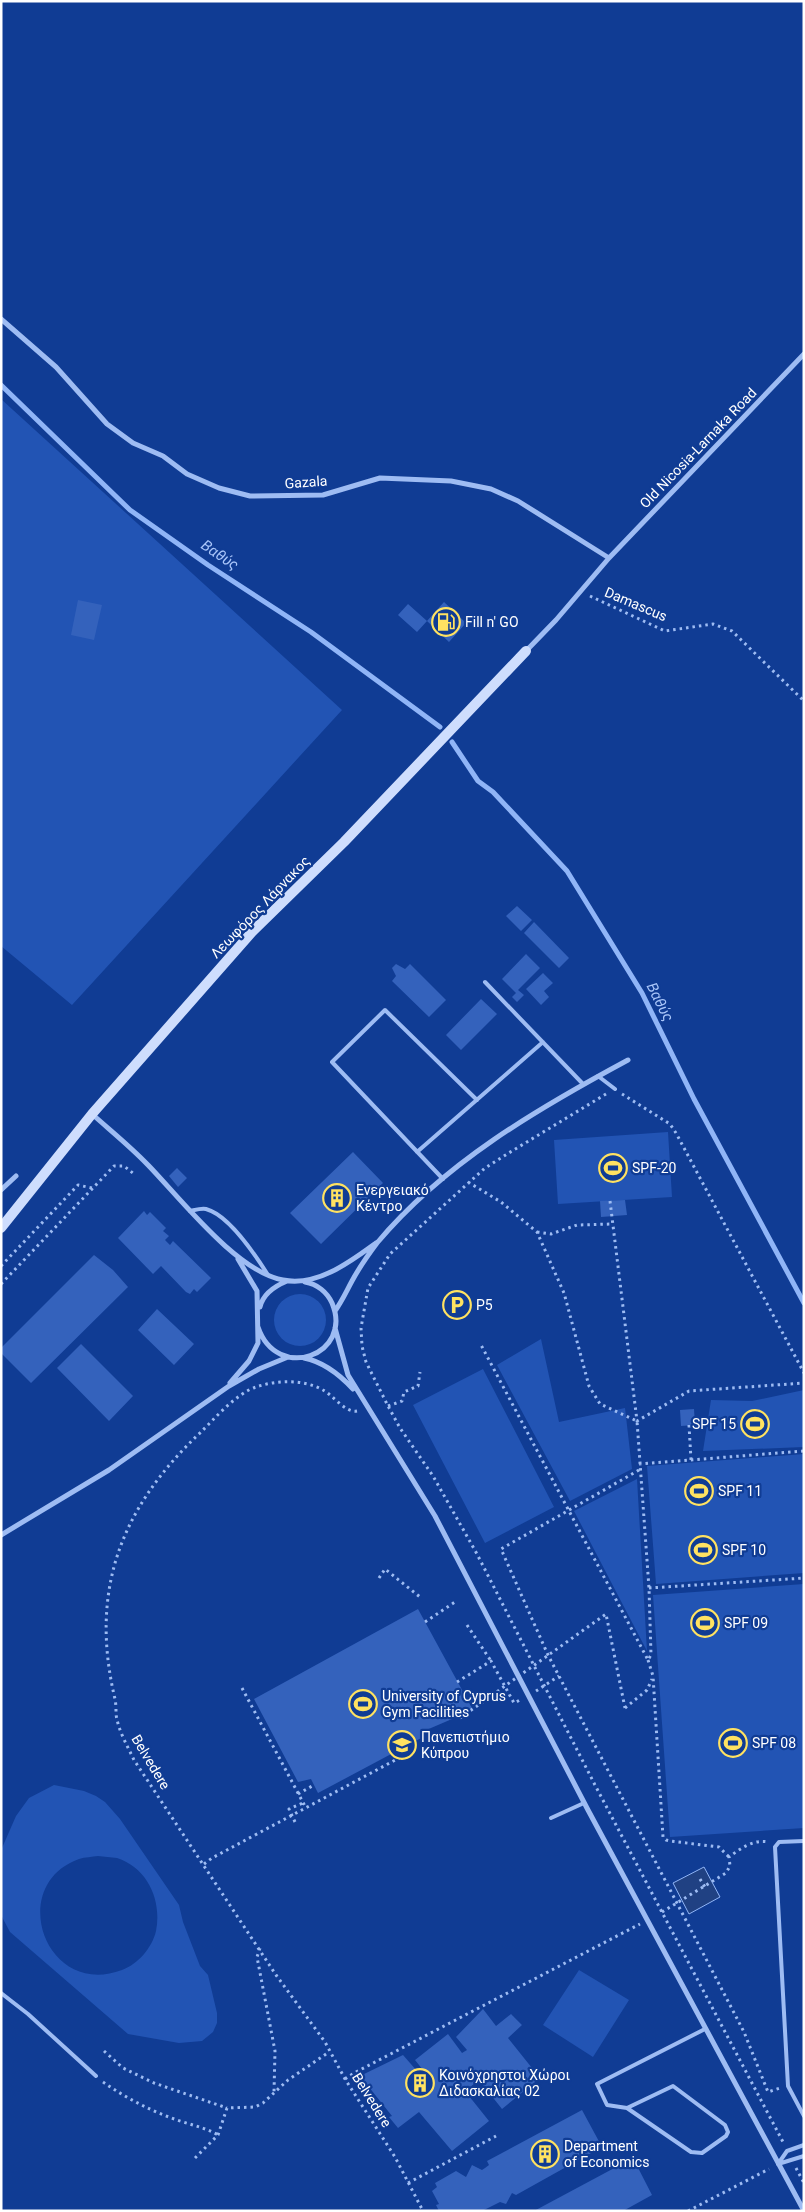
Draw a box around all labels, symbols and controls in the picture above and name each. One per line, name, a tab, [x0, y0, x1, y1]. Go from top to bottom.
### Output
street label: Old Nicosia-Larnaka Road	[636, 385, 760, 511]
street label: Gazala	[284, 473, 328, 491]
water label: Βαθύς	[198, 536, 242, 574]
street label: Damascus	[602, 584, 670, 624]
fuel station icon: Fill n' GO	[431, 607, 461, 637]
place label: Fill n' GO	[465, 614, 519, 630]
street label: Λεωφόρος Λάρνακος	[207, 853, 314, 962]
water label: Βαθύς	[643, 979, 677, 1025]
sports icon: SPF-20	[598, 1153, 628, 1183]
place label: SPF-20	[632, 1160, 677, 1176]
place label: Ενεργειακό Κέντρο	[356, 1182, 429, 1214]
building icon: Ενεργειακό Κέντρο	[322, 1183, 352, 1213]
parking icon: P5	[442, 1290, 472, 1320]
place label: P5	[476, 1297, 493, 1313]
sports icon: SPF 15	[740, 1409, 770, 1439]
place label: SPF 15	[692, 1416, 736, 1432]
sports icon: SPF 11	[684, 1476, 714, 1506]
place label: SPF 11	[718, 1483, 762, 1499]
sports icon: SPF 10	[688, 1535, 718, 1565]
place label: SPF 10	[722, 1542, 766, 1558]
sports icon: SPF 09	[690, 1608, 720, 1638]
place label: SPF 09	[724, 1615, 768, 1631]
place label: University of Cyprus Gym Facilities	[382, 1688, 506, 1720]
sports icon: University of Cyprus Gym Facilities	[348, 1689, 378, 1719]
sports icon: SPF 08	[718, 1728, 748, 1758]
place label: Πανεπιστήμιο Κύπρου	[421, 1729, 510, 1761]
school or university icon: Πανεπιστήμιο Κύπρου	[387, 1730, 417, 1760]
street label: Belvedere	[128, 1732, 174, 1792]
place label: SPF 08	[752, 1735, 796, 1751]
place label: Κοινόχρηστοι Χώροι Διδασκαλίας 02	[439, 2067, 571, 2099]
building icon: Κοινόχρηστοι Χώροι Διδασκαλίας 02	[405, 2068, 435, 2098]
street label: Belvedere	[349, 2070, 395, 2130]
place label: Department of Economics	[564, 2138, 649, 2170]
building icon: Department of Economics	[530, 2139, 560, 2169]

